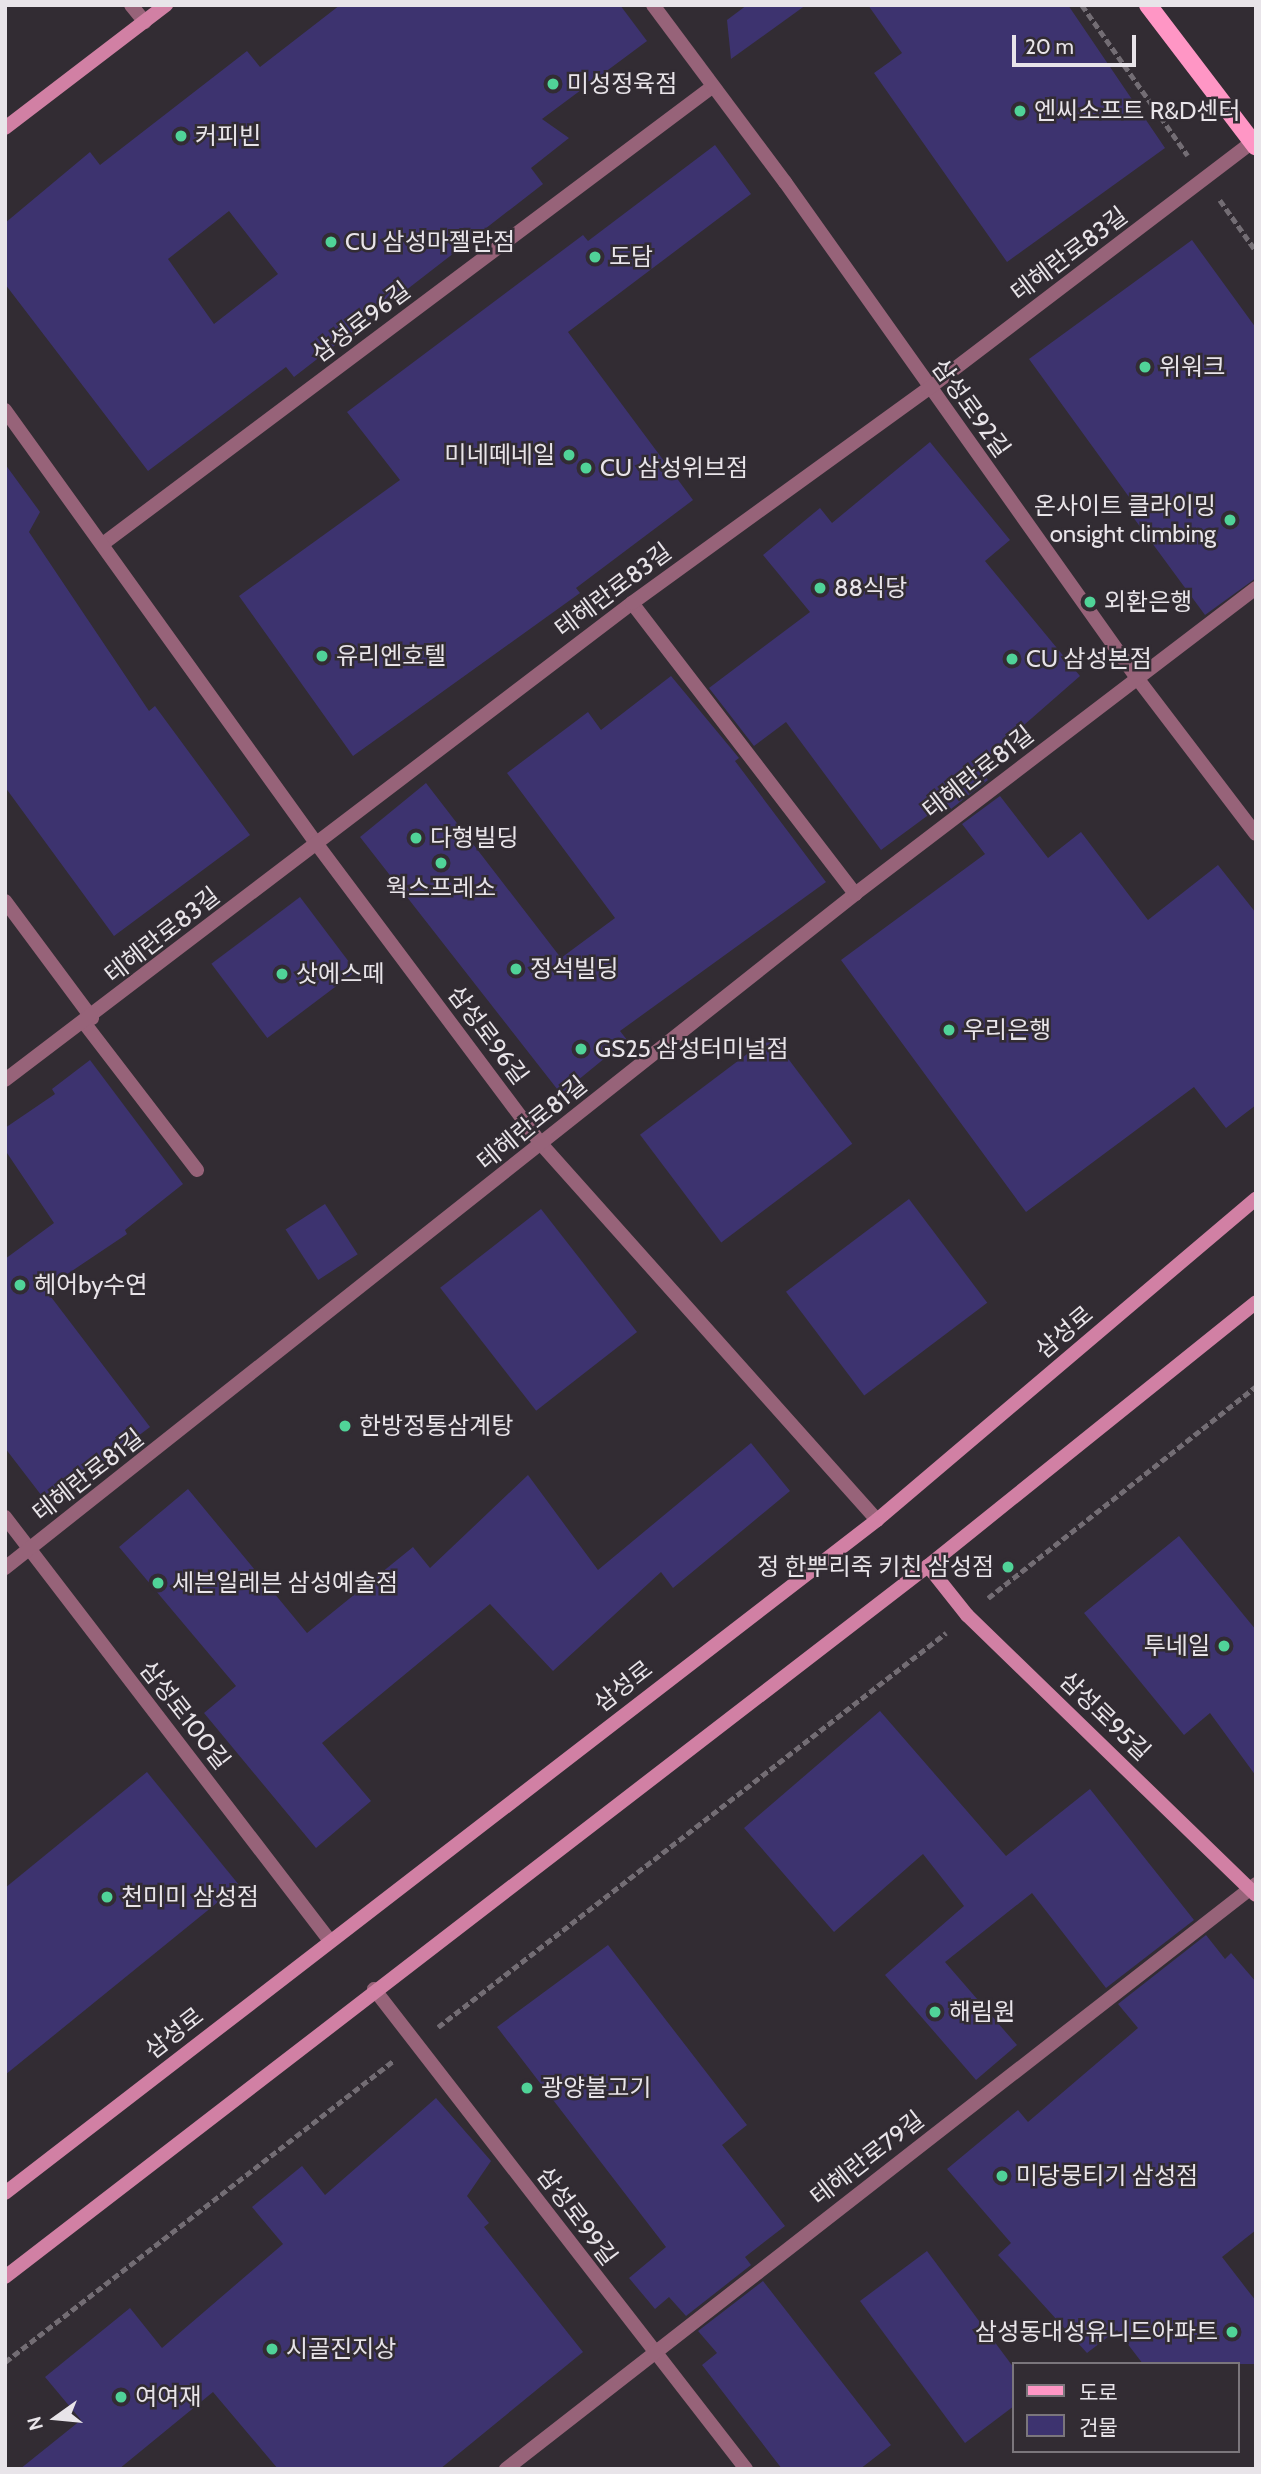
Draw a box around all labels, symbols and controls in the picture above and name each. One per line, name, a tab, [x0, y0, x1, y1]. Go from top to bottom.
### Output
scale bar	[1016, 21, 1140, 65]
text: 20 m	[1025, 34, 1074, 59]
place label: 미성정육점	[567, 70, 677, 98]
marker: 미성정육점	[545, 76, 561, 92]
place label: 엔씨소프트 R&D센터	[1034, 97, 1241, 125]
marker: 엔씨소프트 R&D센터	[1012, 103, 1028, 119]
place label: 커피빈	[195, 122, 261, 150]
marker: 커피빈	[173, 128, 189, 144]
street label: 테헤란로83길	[1005, 201, 1133, 307]
place label: CU 삼성마젤란점	[345, 228, 515, 256]
marker: CU 삼성마젤란점	[323, 234, 339, 250]
place label: 도담	[609, 243, 653, 271]
marker: 도담	[587, 249, 603, 265]
street label: 삼성로96길	[306, 276, 416, 368]
street label: 삼성로92길	[926, 353, 1016, 463]
place label: 위워크	[1159, 353, 1225, 381]
marker: 위워크	[1137, 359, 1153, 375]
place label: 미네떼네일	[445, 441, 555, 469]
marker: 미네떼네일	[561, 447, 577, 463]
place label: CU 삼성위브점	[600, 454, 748, 482]
marker: CU 삼성위브점	[578, 460, 594, 476]
place label: 온사이트 클라이밍 onsight climbing	[1034, 492, 1216, 548]
marker: 온사이트 클라이밍 onsight climbing	[1222, 512, 1238, 528]
street label: 테헤란로83길	[549, 537, 677, 643]
place label: 88식당	[834, 574, 907, 602]
marker: 88식당	[812, 580, 828, 596]
place label: 외환은행	[1104, 588, 1192, 616]
marker: 외환은행	[1082, 594, 1098, 610]
place label: 유리엔호텔	[336, 642, 446, 670]
place label: CU 삼성본점	[1026, 645, 1152, 673]
marker: 유리엔호텔	[314, 648, 330, 664]
marker: CU 삼성본점	[1004, 651, 1020, 667]
street label: 테헤란로81길	[917, 720, 1039, 824]
place label: 다형빌딩	[430, 824, 518, 852]
marker: 다형빌딩	[408, 830, 424, 846]
marker: 웍스프레소	[433, 855, 449, 871]
place label: 웍스프레소	[386, 874, 496, 902]
street label: 테헤란로83길	[99, 881, 225, 989]
place label: 정석빌딩	[530, 955, 618, 983]
place label: 삿에스떼	[296, 960, 384, 988]
marker: 정석빌딩	[508, 961, 524, 977]
marker: 삿에스떼	[274, 966, 290, 982]
street label: 삼성로96길	[442, 980, 534, 1090]
place label: 우리은행	[963, 1016, 1051, 1044]
marker: 우리은행	[941, 1022, 957, 1038]
place label: GS25 삼성터미널점	[595, 1035, 789, 1063]
marker: GS25 삼성터미널점	[573, 1041, 589, 1057]
street label: 테헤란로81길	[471, 1070, 593, 1176]
place label: 헤어by수연	[34, 1271, 147, 1299]
marker: 헤어by수연	[12, 1277, 28, 1293]
street label: 삼성로	[1029, 1300, 1099, 1364]
place label: 한방정통삼계탕	[359, 1412, 514, 1440]
marker: 한방정통삼계탕	[337, 1418, 353, 1434]
street label: 테헤란로81길	[27, 1423, 149, 1527]
place label: 정 한뿌리죽 키친 삼성점	[757, 1553, 994, 1581]
marker: 정 한뿌리죽 키친 삼성점	[1000, 1559, 1016, 1575]
place label: 세븐일레븐 삼성예술점	[172, 1569, 398, 1597]
marker: 세븐일레븐 삼성예술점	[150, 1575, 166, 1591]
place label: 투네일	[1144, 1632, 1210, 1660]
marker: 투네일	[1216, 1638, 1232, 1654]
street label: 삼성로	[588, 1654, 658, 1718]
street label: 삼성로100길	[134, 1655, 236, 1775]
street label: 삼성로95길	[1054, 1666, 1156, 1766]
place label: 천미미 삼성점	[121, 1883, 259, 1911]
marker: 천미미 삼성점	[99, 1889, 115, 1905]
place label: 해림원	[949, 1998, 1015, 2026]
street label: 삼성로	[139, 2001, 209, 2065]
marker: 해림원	[927, 2004, 943, 2020]
place label: 광양불고기	[541, 2074, 651, 2102]
marker: 광양불고기	[519, 2080, 535, 2096]
street label: 테헤란로79길	[805, 2105, 929, 2211]
street label: 삼성로99길	[531, 2161, 623, 2271]
place label: 미당뭉티기 삼성점	[1016, 2162, 1198, 2190]
marker: 미당뭉티기 삼성점	[994, 2168, 1010, 2184]
place label: 삼성동대성유니드아파트	[975, 2318, 1218, 2346]
marker: 삼성동대성유니드아파트	[1224, 2324, 1240, 2340]
place label: 시골진지상	[286, 2335, 396, 2363]
marker: 시골진지상	[264, 2341, 280, 2357]
legend	[1012, 2362, 1240, 2453]
text: 도로	[1079, 2380, 1118, 2405]
north arrow	[21, 2383, 91, 2453]
place label: 여여재	[135, 2383, 201, 2411]
marker: 여여재	[113, 2389, 129, 2405]
text: N	[22, 2414, 48, 2433]
text: 건물	[1079, 2415, 1118, 2440]

